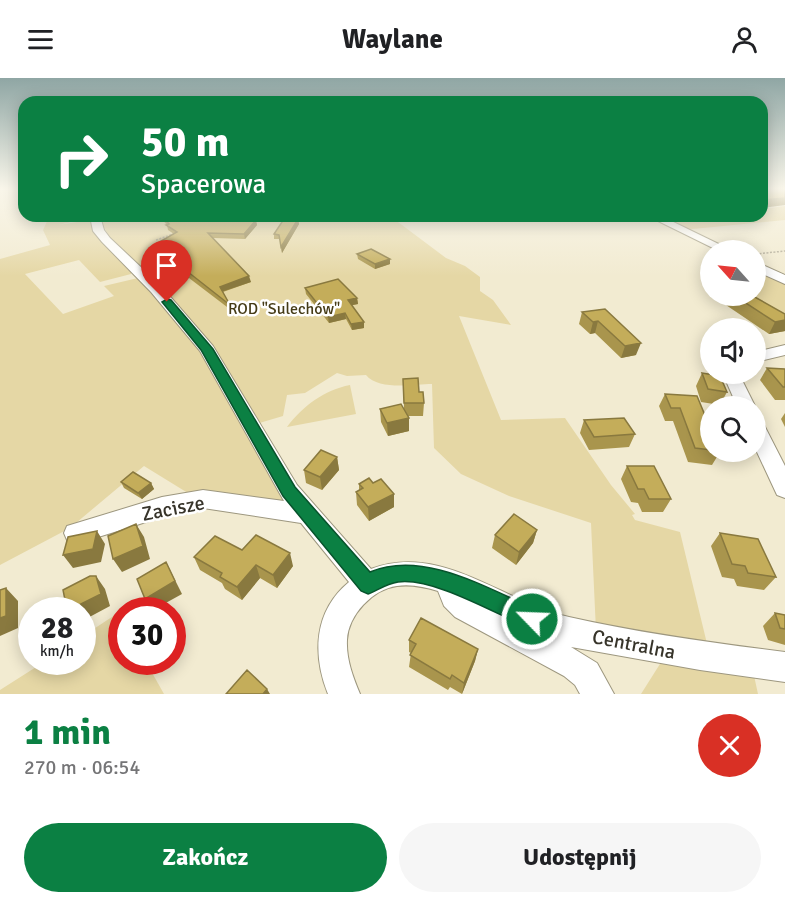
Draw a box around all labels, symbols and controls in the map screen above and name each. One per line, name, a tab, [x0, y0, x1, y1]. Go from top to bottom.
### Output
icon: menu	[24, 23, 57, 56]
text: Waylane	[342, 23, 443, 56]
icon: person	[728, 23, 761, 56]
text: 50 m	[141, 117, 230, 168]
icon: right	[42, 120, 120, 198]
text: Spacerowa	[141, 168, 266, 201]
pin	[141, 240, 192, 302]
north arrow	[700, 240, 766, 306]
map controls	[700, 240, 766, 462]
icon: arrive	[150, 249, 183, 282]
park label: ROD "Sulechów"	[228, 299, 340, 319]
button: sound	[700, 318, 766, 384]
button: search	[700, 396, 766, 462]
street label: Zacisze	[140, 490, 207, 527]
position arrow	[500, 587, 564, 651]
speed limit sign: 30	[108, 597, 186, 675]
text: 28	[41, 610, 73, 647]
street label: Centralna	[590, 624, 678, 665]
text: km/h	[40, 642, 74, 660]
text: 1 min	[24, 710, 111, 755]
button: close	[698, 714, 761, 777]
text: 270 m · 06:54	[24, 755, 140, 780]
button: Zakończ	[24, 823, 387, 892]
button: Udostępnij	[399, 823, 761, 892]

